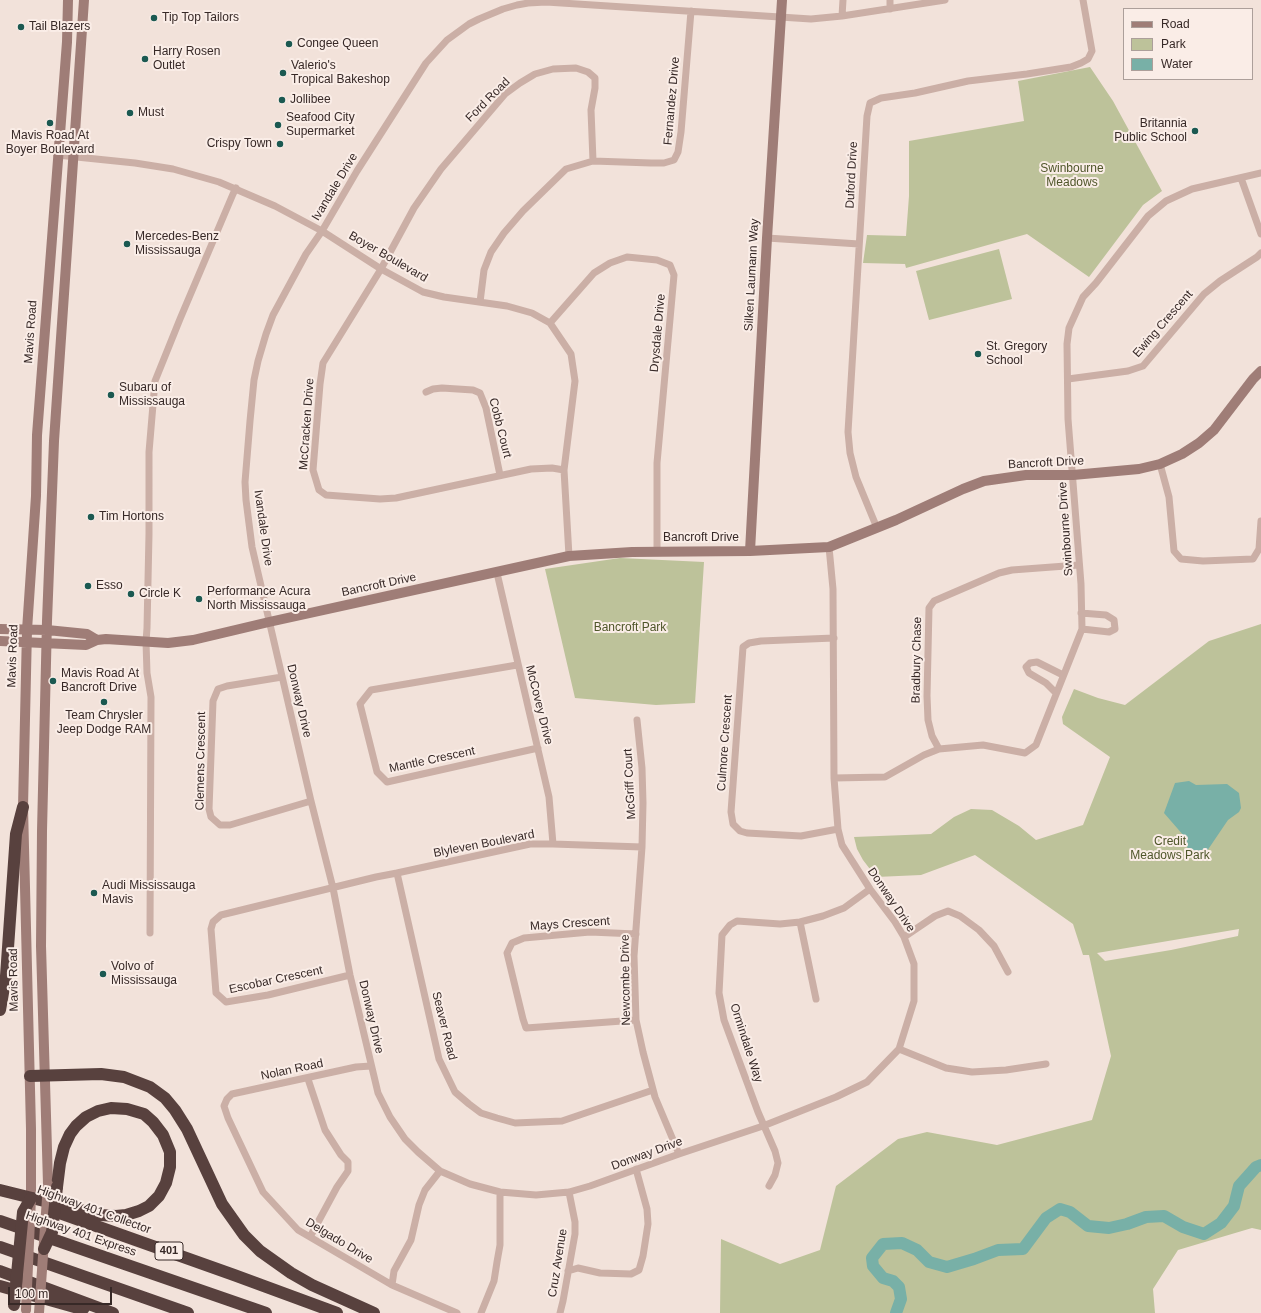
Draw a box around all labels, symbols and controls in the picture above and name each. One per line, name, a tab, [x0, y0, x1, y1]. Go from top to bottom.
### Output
legend	[1123, 8, 1253, 80]
place label: Tip Top Tailors	[162, 11, 239, 25]
marker: Tip Top Tailors	[149, 13, 159, 23]
text: Road	[1161, 17, 1190, 31]
place label: Tail Blazers	[29, 20, 90, 34]
marker: Tail Blazers	[16, 22, 26, 32]
place label: Congee Queen	[297, 37, 378, 51]
text: Park	[1161, 37, 1186, 51]
marker: Congee Queen	[284, 39, 294, 49]
place label: Harry Rosen Outlet	[153, 45, 220, 73]
marker: Harry Rosen Outlet	[140, 54, 150, 64]
street label: Fernandez Drive	[661, 56, 683, 146]
text: Water	[1161, 57, 1193, 71]
place label: Valerio's Tropical Bakeshop	[291, 59, 390, 87]
marker: Valerio's Tropical Bakeshop	[278, 68, 288, 78]
street label: Ford Road	[463, 75, 513, 125]
place label: Jollibee	[290, 93, 331, 107]
marker: Jollibee	[277, 95, 287, 105]
place label: Must	[138, 106, 164, 120]
marker: Must	[125, 108, 135, 118]
place label: Seafood City Supermarket	[286, 111, 355, 139]
place label: Britannia Public School	[1114, 117, 1187, 145]
marker: Mavis Road At Boyer Boulevard	[45, 118, 55, 128]
marker: Seafood City Supermarket	[273, 120, 283, 130]
marker: Britannia Public School	[1190, 126, 1200, 136]
place label: Mavis Road At Boyer Boulevard	[6, 129, 94, 157]
place label: Crispy Town	[207, 137, 272, 151]
marker: Crispy Town	[275, 139, 285, 149]
street label: Duford Drive	[843, 141, 861, 209]
street label: Ivandale Drive	[309, 150, 361, 224]
park label: Swinbourne Meadows	[1040, 162, 1104, 190]
street label: Silken Laumann Way	[742, 218, 762, 332]
street label: Boyer Boulevard	[346, 229, 430, 285]
place label: Mercedes-Benz Mississauga	[135, 230, 219, 258]
marker: Mercedes-Benz Mississauga	[122, 239, 132, 249]
street label: Ewing Crescent	[1130, 288, 1196, 360]
street label: Drysdale Drive	[647, 293, 669, 373]
street label: Mavis Road	[22, 300, 40, 364]
place label: St. Gregory School	[986, 340, 1047, 368]
marker: St. Gregory School	[973, 349, 983, 359]
street label: McCracken Drive	[297, 378, 317, 470]
place label: Subaru of Mississauga	[119, 381, 185, 409]
marker: Subaru of Mississauga	[106, 390, 116, 400]
street label: Cobb Court	[486, 396, 514, 460]
street label: Bancroft Drive	[1008, 454, 1084, 472]
street label: Swinbourne Drive	[1056, 481, 1076, 577]
street label: Ivandale Drive	[251, 489, 275, 567]
place label: Tim Hortons	[99, 510, 164, 524]
marker: Tim Hortons	[86, 512, 96, 522]
street label: Bancroft Drive	[663, 531, 739, 545]
street label: Bancroft Drive	[340, 570, 418, 600]
place label: Esso	[96, 579, 123, 593]
marker: Esso	[83, 581, 93, 591]
place label: Performance Acura North Mississauga	[207, 585, 310, 613]
place label: Circle K	[139, 587, 181, 601]
marker: Circle K	[126, 589, 136, 599]
marker: Performance Acura North Mississauga	[194, 594, 204, 604]
street label: Bradbury Chase	[909, 617, 925, 703]
park label: Bancroft Park	[594, 621, 666, 635]
street label: Mavis Road	[5, 624, 21, 688]
street label: Donway Drive	[284, 663, 314, 739]
street label: McCovey Drive	[522, 664, 556, 746]
place label: Mavis Road At Bancroft Drive	[61, 667, 139, 695]
marker: Mavis Road At Bancroft Drive	[48, 676, 58, 686]
street label: Culmore Crescent	[714, 694, 736, 792]
marker: Team Chrysler Jeep Dodge RAM	[99, 697, 109, 707]
place label: Team Chrysler Jeep Dodge RAM	[57, 709, 151, 737]
street label: Clemens Crescent	[193, 712, 209, 810]
street label: Mantle Crescent	[388, 744, 476, 776]
street label: McGriff Court	[621, 748, 639, 820]
street label: Blyleven Boulevard	[432, 827, 536, 861]
park label: Credit Meadows Park	[1130, 835, 1210, 863]
street label: Donway Drive	[864, 865, 918, 935]
place label: Audi Mississauga Mavis	[102, 879, 195, 907]
marker: Audi Mississauga Mavis	[89, 888, 99, 898]
street label: Mays Crescent	[530, 914, 610, 934]
street label: Newcombe Drive	[618, 934, 634, 1026]
street label: Mavis Road	[6, 948, 22, 1012]
place label: Volvo of Mississauga	[111, 960, 177, 988]
street label: Escobar Crescent	[228, 963, 324, 997]
marker: Volvo of Mississauga	[98, 969, 108, 979]
street label: Donway Drive	[356, 979, 386, 1055]
street label: Seaver Road	[429, 990, 459, 1062]
street label: Ormindale Way	[726, 1002, 766, 1084]
street label: Nolan Road	[260, 1056, 324, 1084]
street label: Donway Drive	[609, 1134, 685, 1174]
street label: Highway 401 Collector	[35, 1183, 153, 1237]
street label: Highway 401 Express	[24, 1208, 138, 1260]
street label: Delgado Drive	[303, 1215, 375, 1267]
street label: Cruz Avenue	[545, 1228, 571, 1298]
road number: 401	[155, 1242, 183, 1260]
scale bar	[10, 1279, 114, 1305]
text: 100 m	[15, 1287, 48, 1301]

